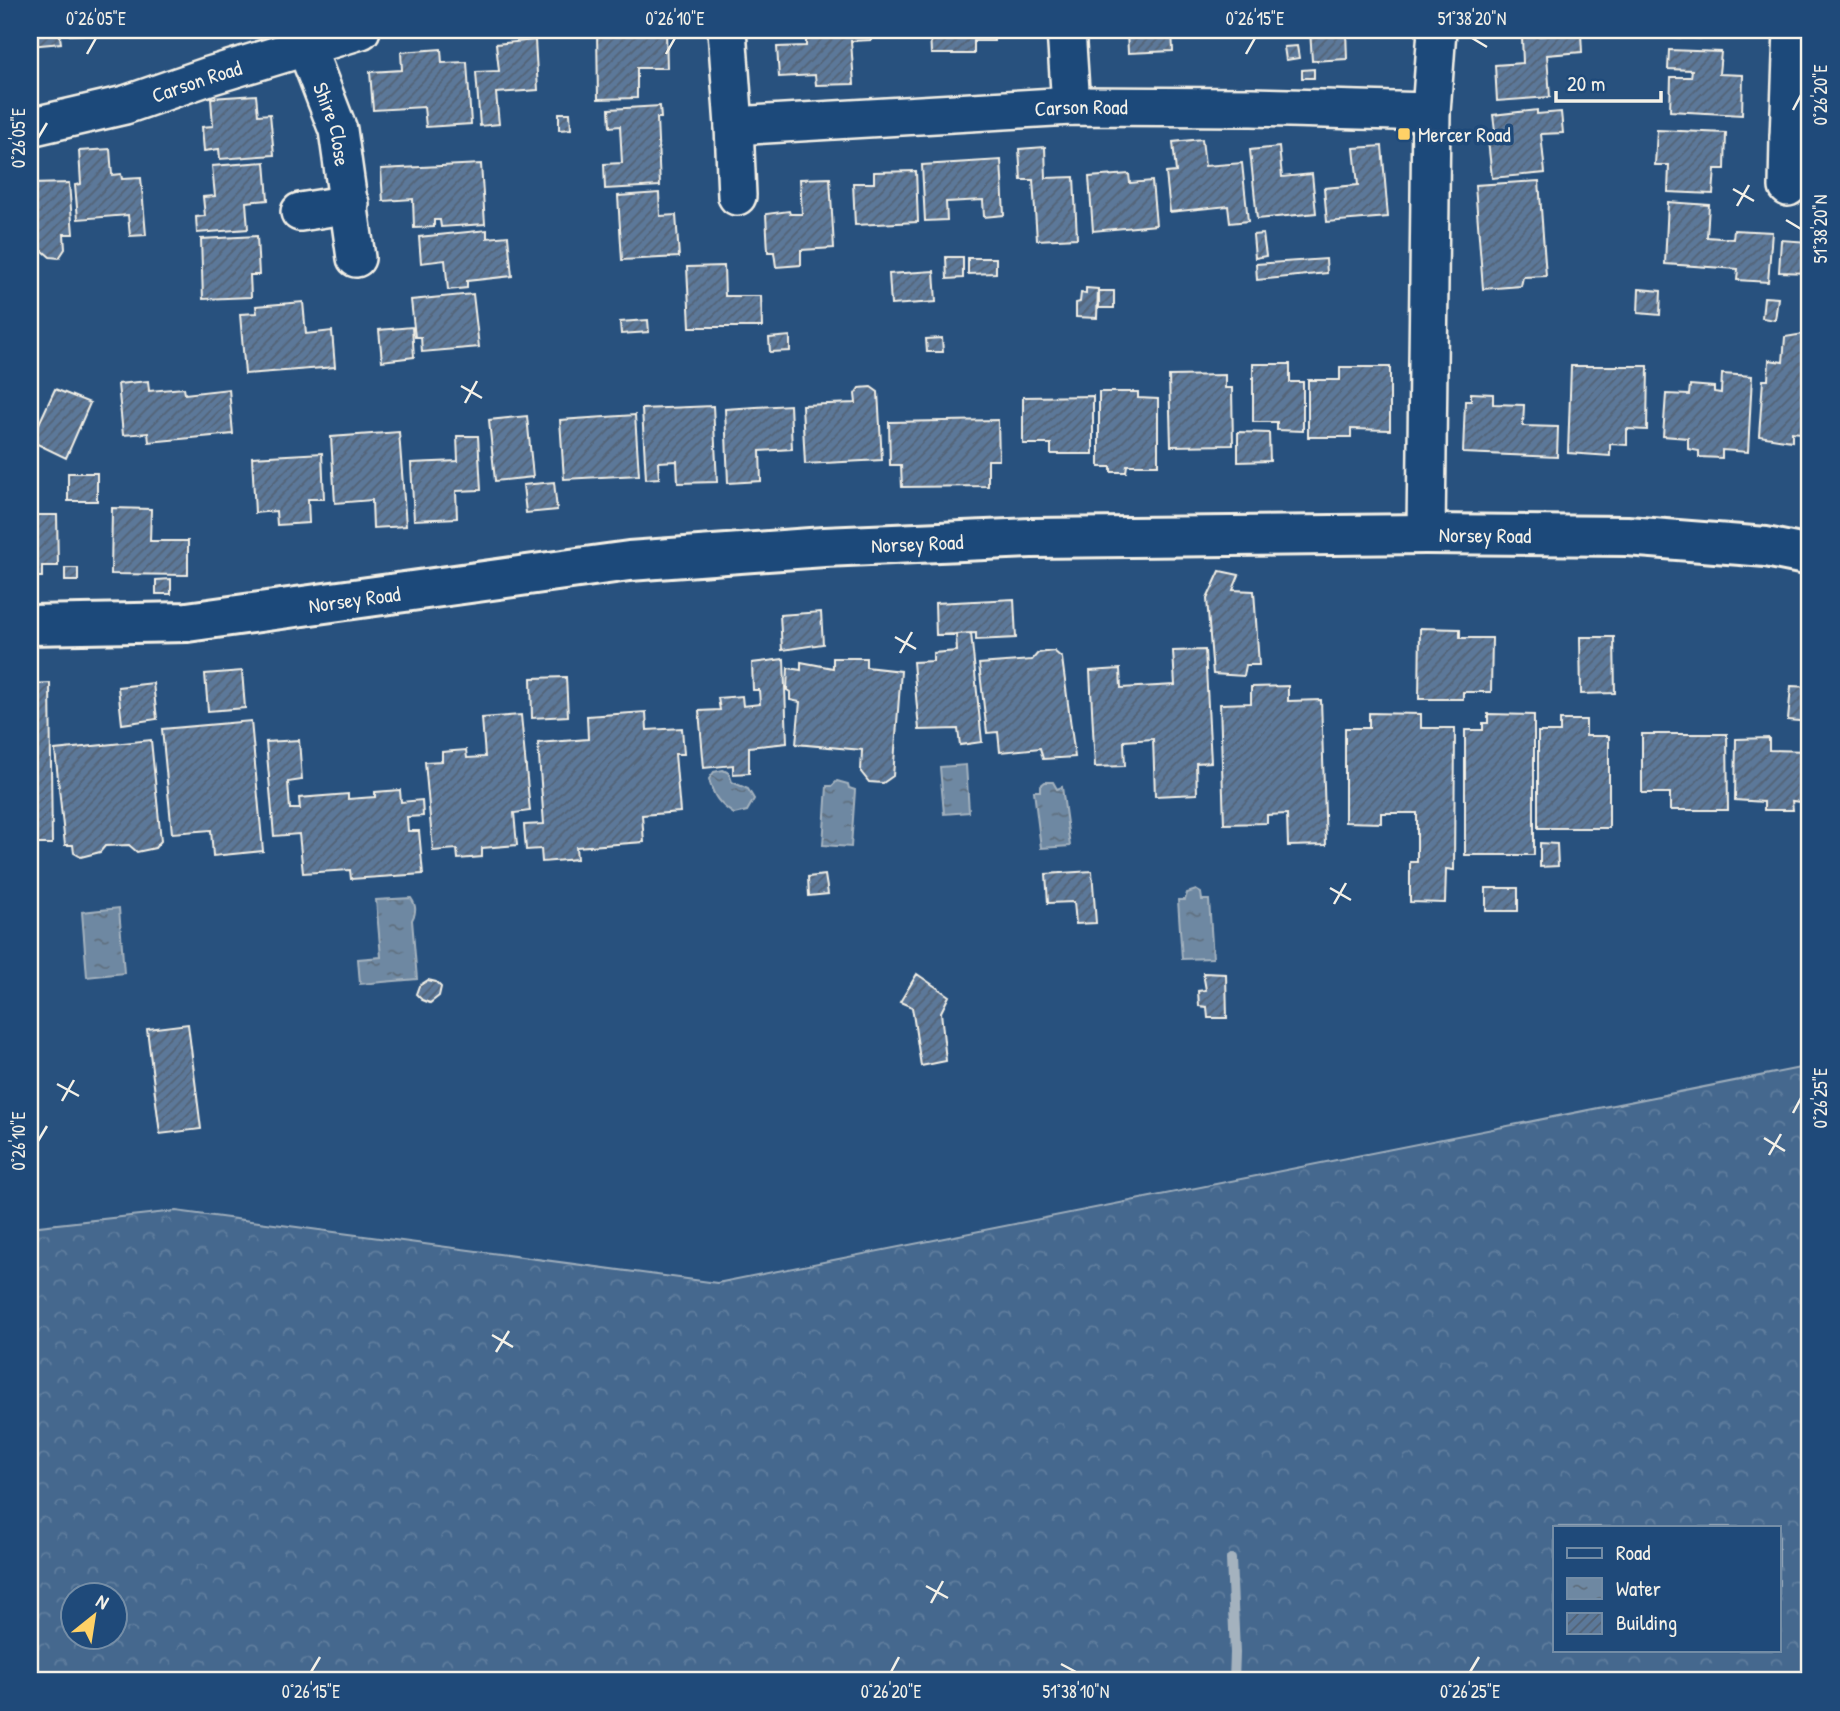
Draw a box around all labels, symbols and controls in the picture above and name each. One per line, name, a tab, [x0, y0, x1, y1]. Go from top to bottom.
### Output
text: 0°26'05"E	[66, 6, 126, 31]
text: 0°26'10"E	[646, 6, 704, 31]
text: 0°26'15"E	[1226, 6, 1284, 31]
text: 51°38'20"N	[1438, 6, 1506, 31]
street label: Carson Road	[148, 52, 245, 109]
scale bar	[1556, 60, 1661, 104]
text: 0°26'20"E	[1808, 65, 1833, 125]
text: 20 m	[1567, 69, 1605, 98]
street label: Shire Close	[306, 78, 357, 168]
street label: Carson Road	[1034, 91, 1128, 123]
text: 0°26'05"E	[6, 108, 31, 168]
place label: Mercer Road	[1418, 120, 1511, 149]
marker: Mercer Road	[1396, 126, 1412, 142]
text: 51°38'20"N	[1808, 195, 1833, 263]
street label: Norsey Road	[1439, 520, 1531, 550]
street label: Norsey Road	[870, 526, 964, 559]
street label: Norsey Road	[307, 578, 402, 620]
text: 0°26'25"E	[1808, 1068, 1833, 1128]
text: 0°26'10"E	[6, 1112, 31, 1170]
legend	[1553, 1526, 1780, 1652]
text: Road	[1616, 1538, 1650, 1567]
text: Water	[1616, 1574, 1661, 1603]
north arrow	[60, 1582, 130, 1652]
text: N	[92, 1587, 113, 1615]
text: Building	[1616, 1608, 1677, 1637]
text: 0°26'15"E	[282, 1679, 340, 1704]
text: 0°26'20"E	[861, 1679, 921, 1704]
text: 51°38'10"N	[1043, 1679, 1109, 1704]
text: 0°26'25"E	[1440, 1679, 1500, 1704]

